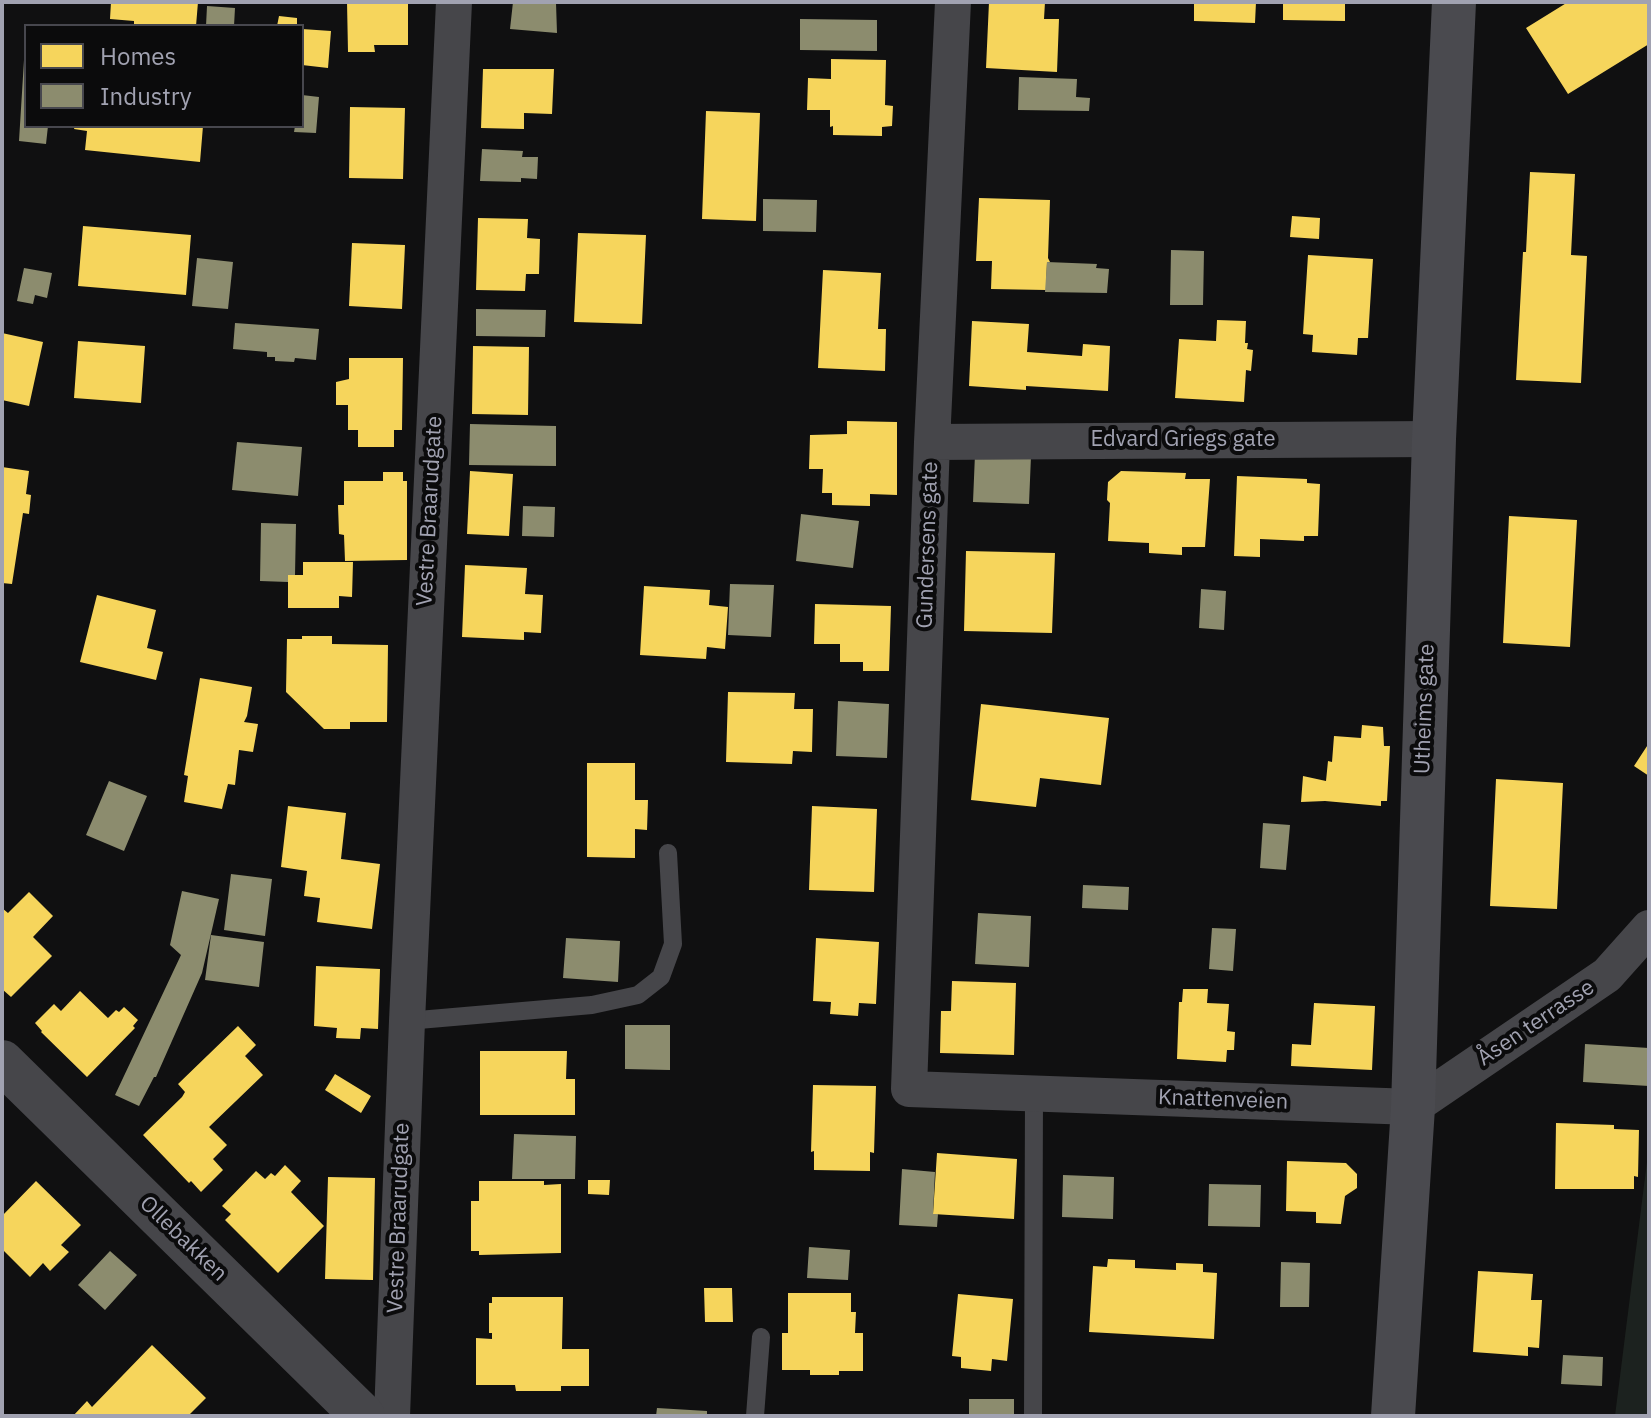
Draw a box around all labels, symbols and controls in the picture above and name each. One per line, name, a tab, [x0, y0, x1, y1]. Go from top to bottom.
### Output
legend	[24, 24, 304, 128]
text: Homes	[100, 40, 176, 72]
text: Industry	[100, 80, 192, 112]
street label: Vestre Braarudgate	[412, 415, 448, 607]
street label: Edvard Griegs gate	[1090, 427, 1276, 453]
street label: Gundersens gate	[912, 461, 944, 629]
street label: Utheims gate	[1410, 643, 1440, 775]
street label: Åsen terrasse	[1472, 974, 1600, 1072]
street label: Knattenveien	[1157, 1085, 1289, 1115]
street label: Vestre Braarudgate	[382, 1122, 416, 1314]
street label: Ollebakken	[134, 1191, 232, 1287]

